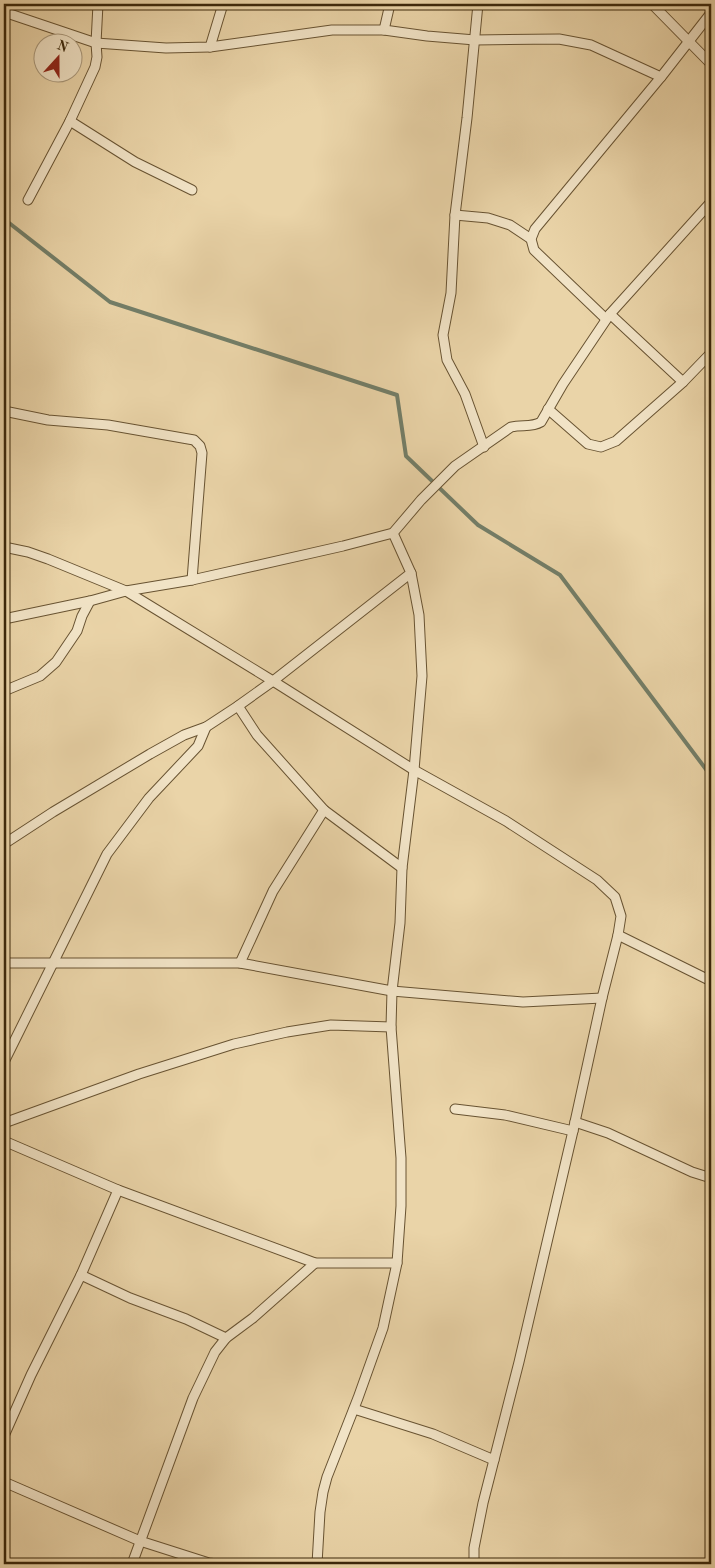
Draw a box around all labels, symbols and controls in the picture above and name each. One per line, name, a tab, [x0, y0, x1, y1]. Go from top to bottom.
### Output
north arrow	[32, 32, 82, 82]
text: N	[55, 38, 70, 55]

